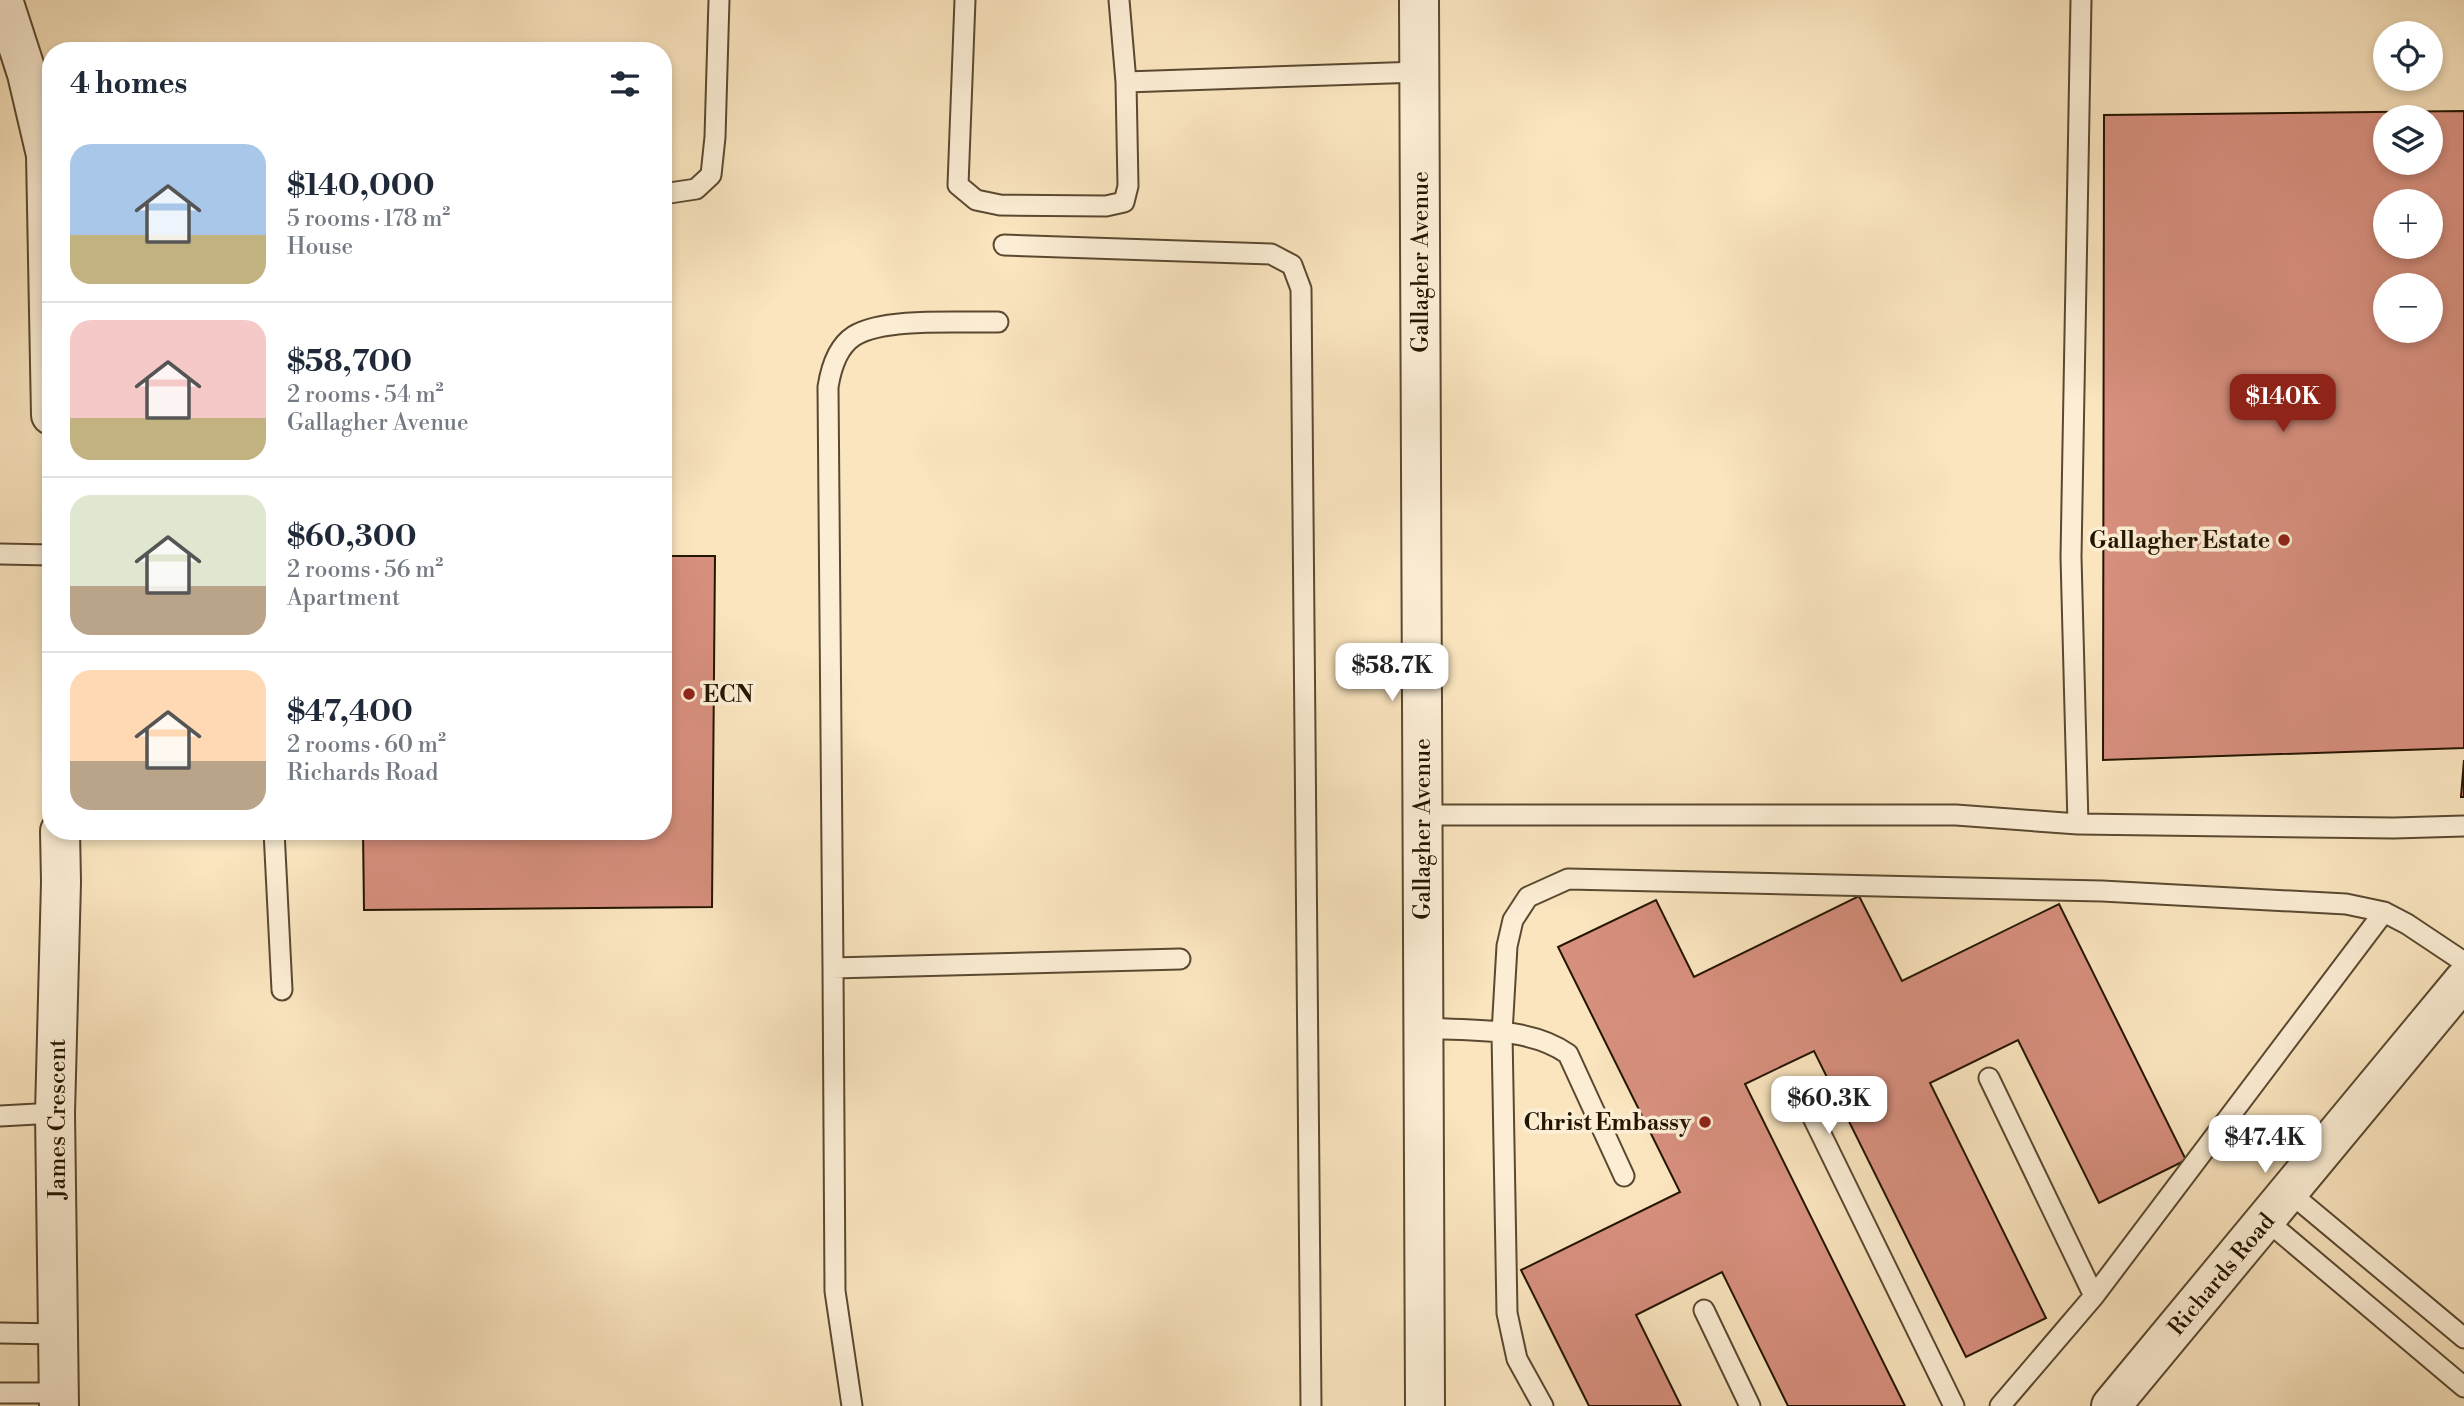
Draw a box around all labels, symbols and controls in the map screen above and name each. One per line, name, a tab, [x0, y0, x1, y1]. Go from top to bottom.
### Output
map controls	[2373, 21, 2443, 343]
button: locate	[2373, 21, 2443, 91]
text: 4 homes	[70, 65, 187, 103]
icon: filters	[606, 65, 644, 103]
button: layers	[2373, 105, 2443, 175]
text: $140,000	[287, 167, 434, 205]
street label: Gallagher Avenue	[1407, 171, 1435, 353]
icon: home	[126, 172, 210, 256]
button: +	[2373, 189, 2443, 259]
text: 5 rooms · 178 m²	[287, 205, 450, 233]
text: House	[287, 233, 353, 261]
button: −	[2373, 273, 2443, 343]
text: $58,700	[287, 343, 412, 381]
icon: home	[126, 348, 210, 432]
pin: $140K	[2234, 374, 2332, 434]
text: 2 rooms · 54 m²	[287, 381, 444, 409]
text: $140K	[2246, 383, 2320, 411]
text: Gallagher Avenue	[287, 409, 469, 437]
text: $60,300	[287, 518, 416, 556]
icon: home	[126, 523, 210, 607]
place label: Gallagher Estate	[2089, 527, 2270, 555]
marker: Gallagher Estate	[2276, 532, 2292, 548]
text: 2 rooms · 56 m²	[287, 556, 443, 584]
text: Apartment	[287, 584, 400, 612]
pin: $58.7K	[1335, 644, 1449, 703]
text: $58.7K	[1351, 652, 1433, 680]
place label: ECN	[703, 681, 754, 709]
marker: ECN	[681, 686, 697, 702]
text: $47,400	[287, 693, 413, 731]
icon: home	[126, 698, 210, 782]
text: 2 rooms · 60 m²	[287, 731, 446, 759]
street label: Gallagher Avenue	[1409, 738, 1437, 920]
text: Richards Road	[287, 759, 438, 787]
street label: James Crescent	[44, 1039, 72, 1200]
pin: $60.3K	[1772, 1076, 1886, 1136]
text: $60.3K	[1787, 1085, 1871, 1113]
place label: Christ Embassy	[1523, 1109, 1691, 1137]
marker: Christ Embassy	[1697, 1114, 1713, 1130]
pin: $47.4K	[2208, 1116, 2322, 1175]
text: $47.4K	[2225, 1124, 2305, 1152]
street label: Richards Road	[2162, 1208, 2281, 1342]

